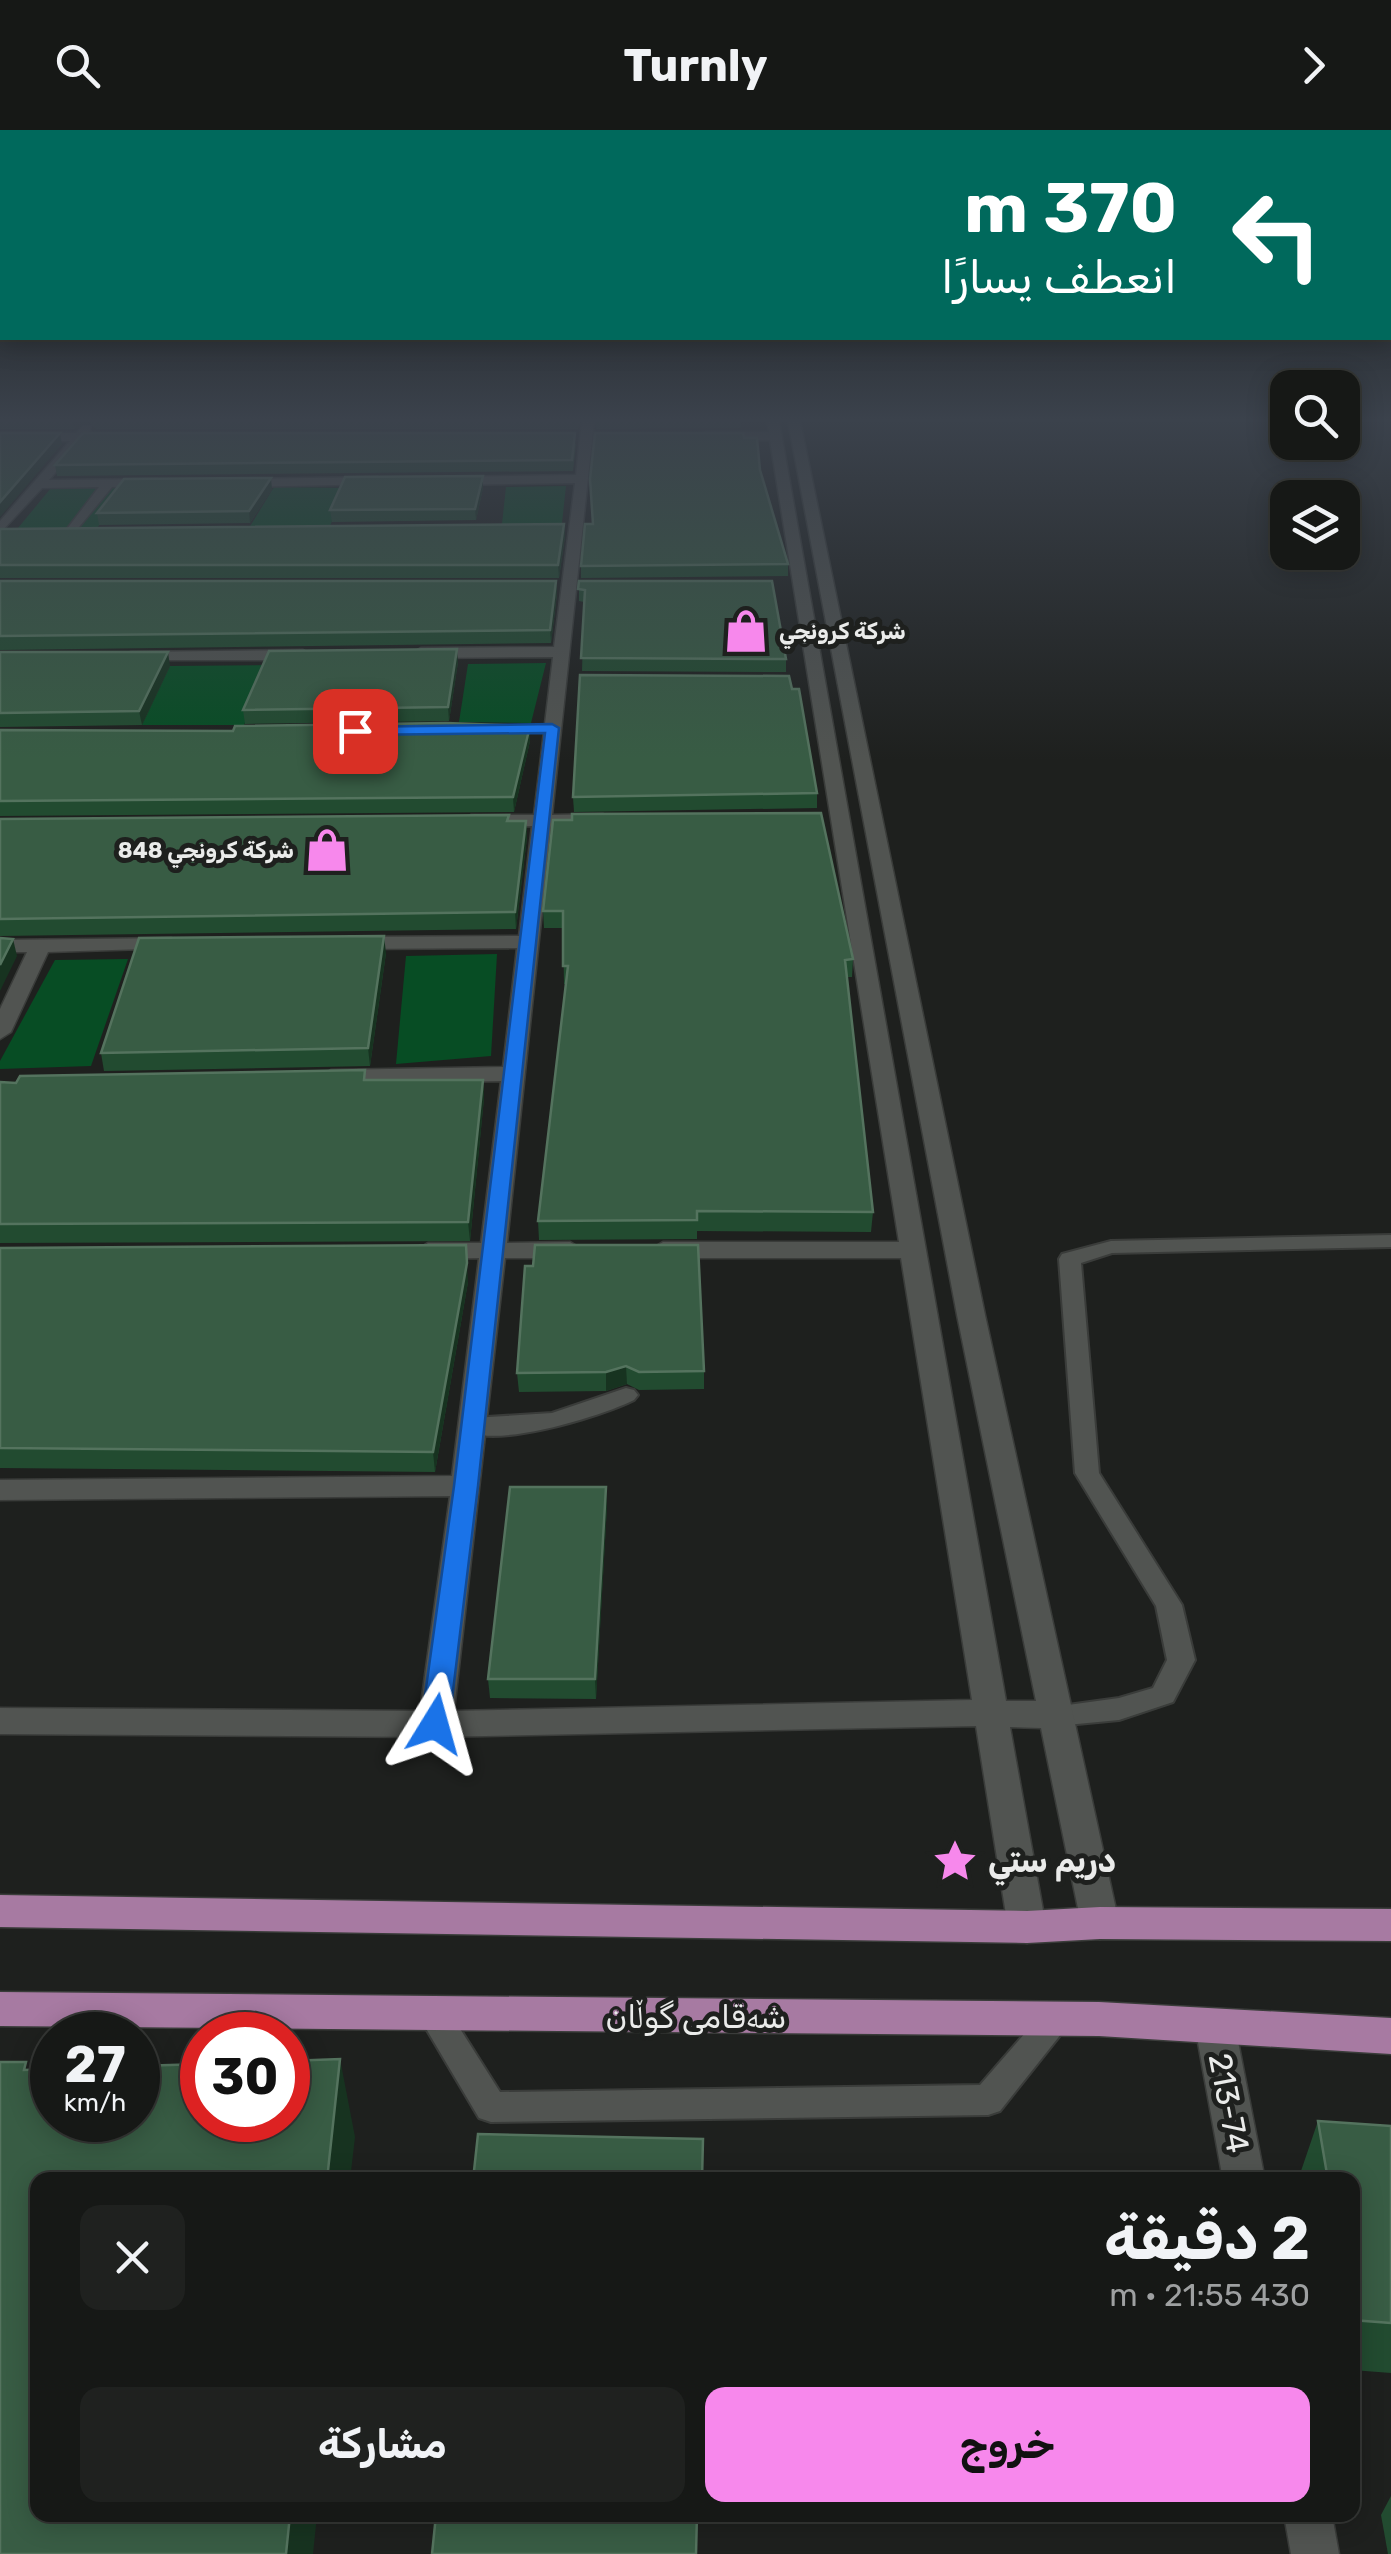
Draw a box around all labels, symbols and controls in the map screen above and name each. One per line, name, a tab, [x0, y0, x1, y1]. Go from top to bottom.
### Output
icon: search	[50, 38, 105, 93]
icon: forward	[1286, 38, 1341, 93]
text: Turnly	[623, 39, 768, 92]
text: 370 m	[964, 167, 1177, 250]
icon: left	[1212, 170, 1342, 300]
text: انعطف يسارًا	[941, 251, 1177, 304]
map controls	[1270, 370, 1360, 570]
button: search	[1270, 370, 1360, 460]
button: layers	[1270, 480, 1360, 570]
shop icon: شركة كرونجي	[722, 607, 770, 655]
place label: شركة كرونجي	[779, 618, 906, 649]
pin	[313, 689, 398, 774]
icon: arrive	[328, 704, 383, 759]
shop icon: شركة كرونجي 848	[303, 826, 351, 874]
place label: شركة كرونجي 848	[118, 837, 294, 868]
position arrow	[383, 1672, 487, 1776]
place icon: دريم ستي	[931, 1837, 979, 1885]
place label: دريم ستي	[988, 1842, 1116, 1886]
street label: شەقامی گوڵان	[606, 1998, 786, 2036]
speed limit sign: 30	[180, 2012, 310, 2142]
text: 27	[64, 2035, 126, 2095]
street label: 213-74	[1201, 2050, 1257, 2156]
text: km/h	[64, 2088, 126, 2117]
text: 2 دقيقة	[1104, 2203, 1310, 2274]
button: close	[80, 2205, 185, 2310]
text: 430 m · 21:55	[1109, 2276, 1310, 2314]
button: مشاركة	[80, 2387, 685, 2502]
button: خروج	[705, 2387, 1310, 2502]

